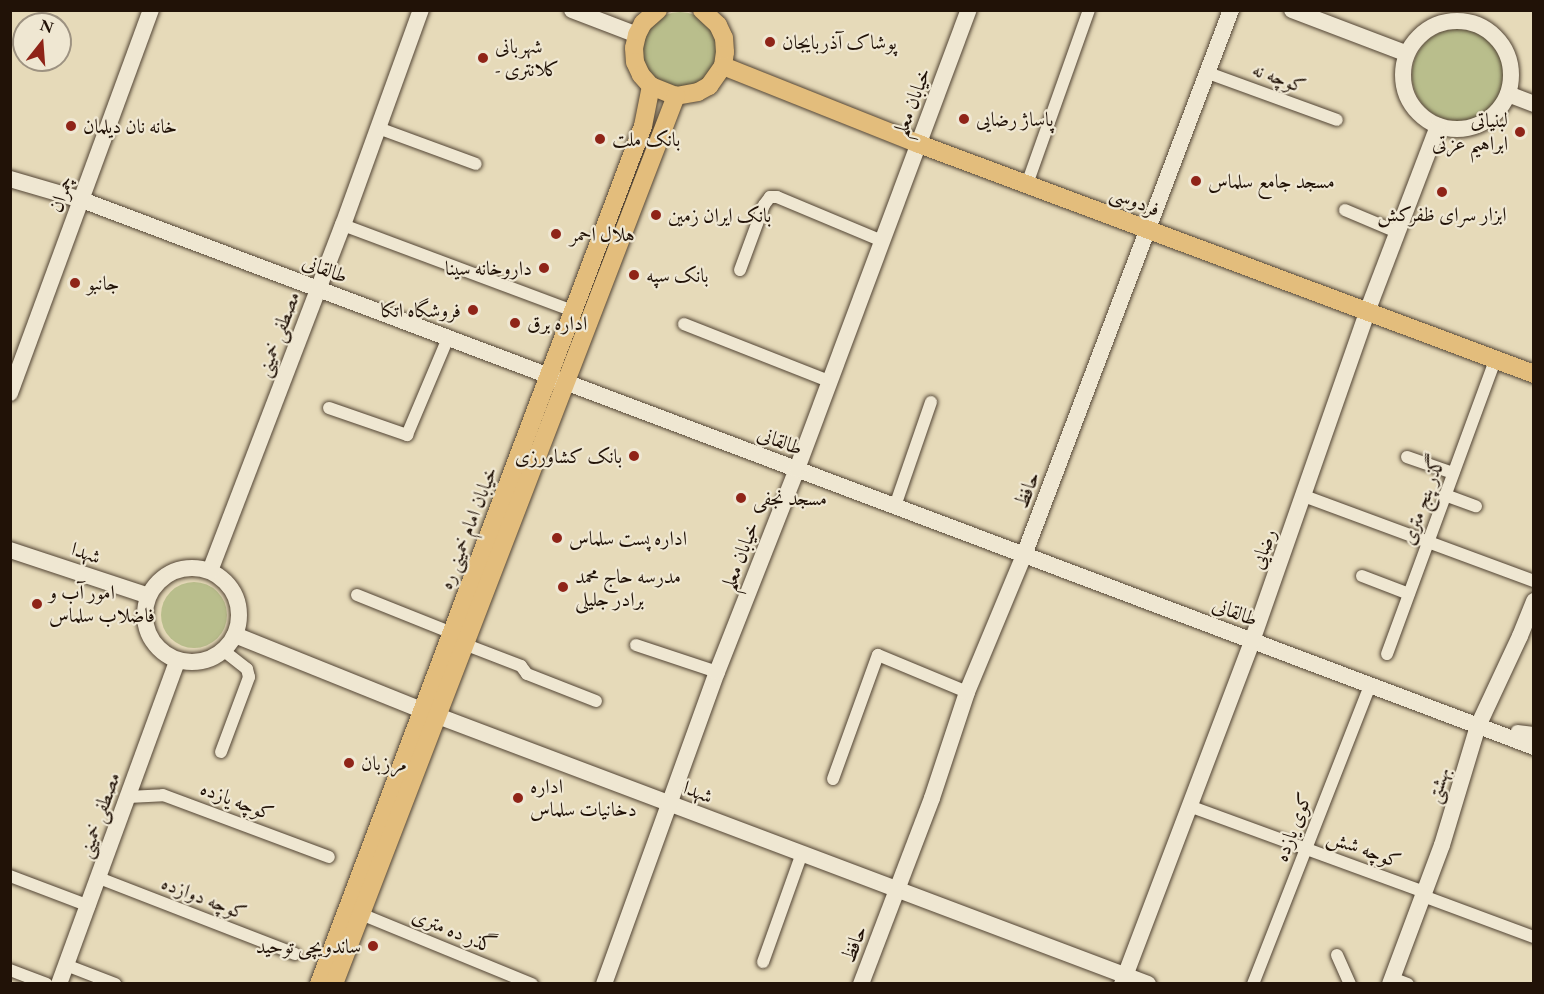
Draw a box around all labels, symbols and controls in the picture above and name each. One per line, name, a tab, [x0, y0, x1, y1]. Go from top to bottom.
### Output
north arrow	[12, 12, 72, 72]
text: N	[38, 14, 56, 38]
place label: پوشاک آذربایجان	[782, 30, 897, 54]
place label: شهربانی - کلانتری	[495, 34, 560, 81]
marker: پوشاک آذربایجان	[763, 35, 777, 49]
marker: شهربانی - کلانتری	[476, 51, 490, 65]
street label: کوچه نه	[1249, 57, 1309, 99]
street label: خیابان معلم	[888, 64, 936, 140]
place label: پاساژ رضایی	[976, 107, 1053, 131]
place label: لبنیاتی ابراهیم عزتی	[1432, 108, 1508, 155]
marker: پاساژ رضایی	[957, 112, 971, 126]
place label: خانه نان دیلمان	[83, 114, 177, 138]
marker: خانه نان دیلمان	[64, 119, 78, 133]
marker: لبنیاتی ابراهیم عزتی	[1513, 125, 1527, 139]
place label: بانک ملت	[612, 127, 680, 151]
marker: بانک ملت	[593, 132, 607, 146]
place label: مسجد جامع سلماس	[1208, 169, 1335, 193]
street label: چمران	[43, 172, 79, 216]
marker: مسجد جامع سلماس	[1189, 174, 1203, 188]
street label: فردوسی	[1107, 181, 1163, 221]
marker: ابزار سرای ظفرکش	[1435, 185, 1449, 199]
place label: ابزار سرای ظفرکش	[1377, 202, 1507, 226]
place label: بانک ایران زمین	[668, 203, 771, 227]
marker: بانک ایران زمین	[649, 208, 663, 222]
place label: هلال احمر	[570, 222, 635, 246]
marker: هلال احمر	[547, 225, 565, 243]
street label: طالقانی	[299, 250, 351, 288]
place label: داروخانه سینا	[445, 256, 532, 280]
marker: داروخانه سینا	[537, 261, 551, 275]
place label: بانک سپه	[646, 263, 709, 287]
marker: بانک سپه	[627, 268, 641, 282]
place label: جانبو	[87, 271, 119, 295]
marker: جانبو	[68, 276, 82, 290]
street label: مصطفی خمینی	[251, 288, 305, 380]
place label: فروشگاه اتکا	[381, 298, 461, 322]
marker: فروشگاه اتکا	[466, 303, 480, 317]
place label: اداره برق	[527, 311, 587, 335]
marker: اداره برق	[508, 316, 522, 330]
street label: طالقانی	[754, 422, 806, 460]
place label: بانک کشاورزی	[515, 444, 622, 468]
marker: بانک کشاورزی	[627, 449, 641, 463]
street label: گذر پنج متری	[1396, 452, 1450, 548]
street label: خیابان امام خمینی ره	[434, 463, 502, 593]
street label: حافظ	[1009, 468, 1045, 512]
place label: مسجد نجفی	[753, 486, 827, 510]
marker: مسجد نجفی	[734, 491, 748, 505]
street label: خیابان معلم	[716, 518, 764, 594]
place label: اداره پست سلماس	[569, 526, 687, 550]
street label: رضایی	[1245, 526, 1281, 572]
marker: اداره پست سلماس	[550, 531, 564, 545]
street label: شهدا	[68, 537, 104, 569]
place label: مدرسه حاج محمد برادر جلیلی	[575, 564, 681, 611]
place label: امور آب و فاضلاب سلماس	[49, 580, 155, 627]
marker: مدرسه حاج محمد برادر جلیلی	[556, 580, 570, 594]
street label: طالقانی	[1209, 593, 1261, 631]
marker: امور آب و فاضلاب سلماس	[30, 597, 44, 611]
place label: مرزبان	[361, 751, 407, 775]
marker: مرزبان	[342, 756, 356, 770]
street label: بهشتی	[1421, 764, 1455, 806]
street label: مصطفی خمینی	[72, 769, 126, 861]
place label: اداره دخانیات سلماس	[530, 774, 637, 821]
street label: شهدا	[680, 775, 716, 809]
street label: کوچه یازده	[197, 776, 277, 826]
street label: کوی یازده	[1269, 789, 1317, 865]
marker: اداره دخانیات سلماس	[511, 791, 525, 805]
street label: کوچه شش	[1324, 825, 1404, 873]
street label: کوچه دوازده	[158, 871, 250, 925]
street label: گذر ده متری	[409, 903, 499, 959]
street label: حافظ	[836, 922, 872, 966]
place label: ساندویچی توحید	[256, 934, 361, 958]
marker: ساندویچی توحید	[366, 939, 380, 953]

